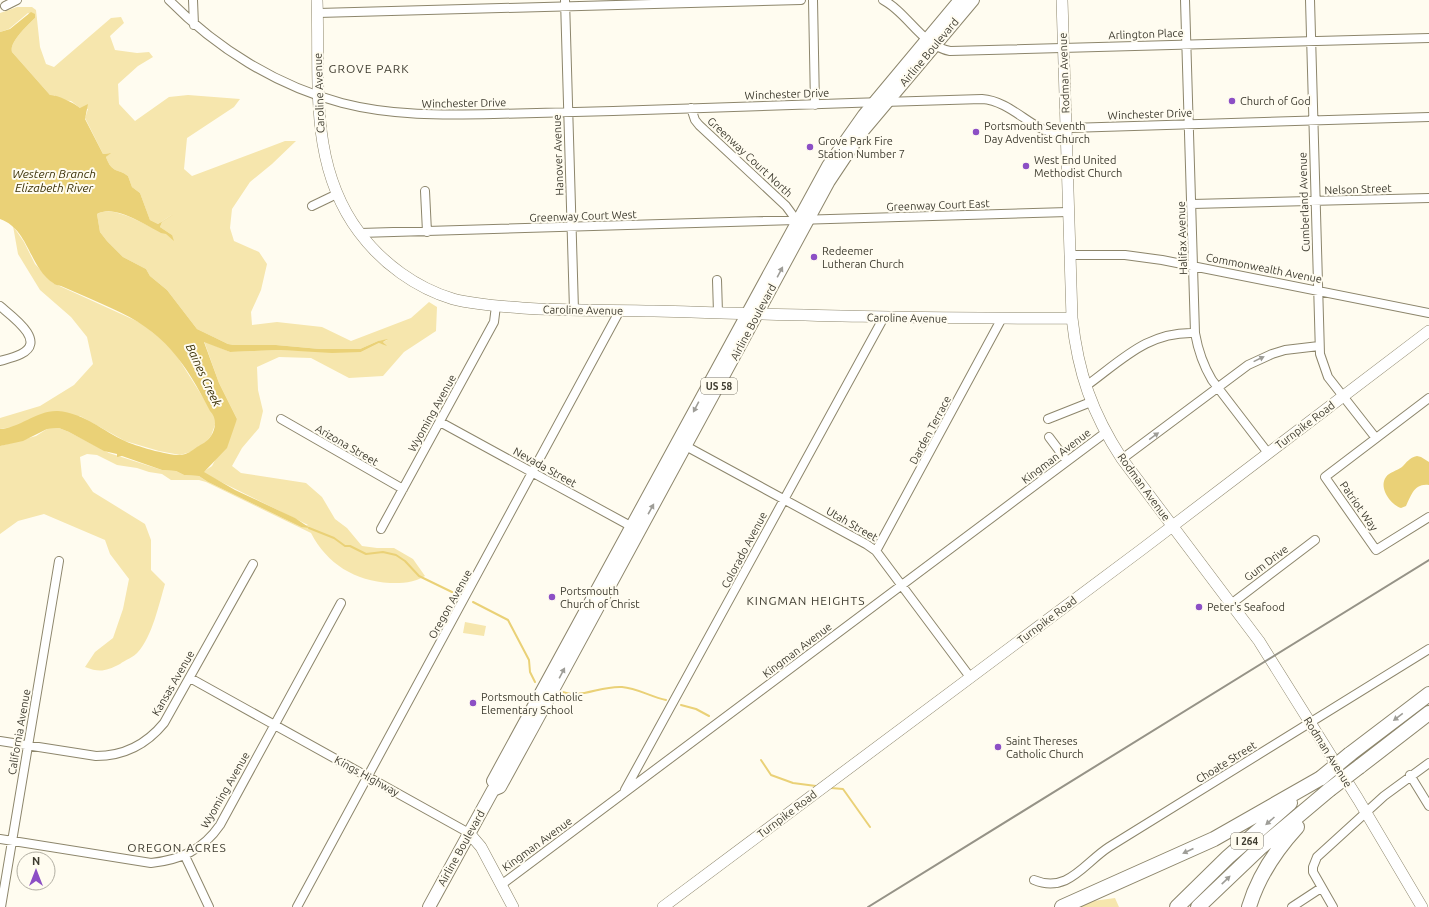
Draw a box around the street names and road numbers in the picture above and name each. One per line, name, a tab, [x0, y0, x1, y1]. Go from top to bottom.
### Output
street label: Airline Boulevard	[897, 16, 961, 88]
street label: Arlington Place	[1108, 27, 1184, 41]
street label: Rodman Avenue	[1057, 32, 1071, 114]
street label: Caroline Avenue	[312, 53, 326, 133]
street label: Winchester Drive	[744, 87, 830, 101]
street label: Winchester Drive	[422, 96, 506, 110]
street label: Winchester Drive	[1107, 107, 1193, 121]
street label: Hanover Avenue	[551, 114, 565, 196]
street label: Greenway Court North	[705, 115, 795, 199]
street label: Cumberland Avenue	[1296, 152, 1312, 252]
street label: Nelson Street	[1324, 182, 1393, 196]
street label: Greenway Court East	[886, 197, 990, 213]
street label: Halifax Avenue	[1175, 201, 1189, 275]
street label: Greenway Court West	[529, 208, 638, 224]
street label: Commonwealth Avenue	[1205, 251, 1323, 285]
street label: Airline Boulevard	[728, 282, 778, 362]
street label: Caroline Avenue	[543, 303, 623, 317]
street label: Caroline Avenue	[867, 311, 947, 325]
street label: Wyoming Avenue	[406, 372, 458, 454]
road number: US 58	[701, 378, 737, 394]
street label: Darden Terrace	[907, 394, 953, 466]
street label: Turnpike Road	[1273, 399, 1337, 451]
street label: Arizona Street	[313, 422, 381, 468]
street label: Kingman Avenue	[1019, 426, 1093, 486]
street label: Nevada Street	[511, 445, 579, 490]
street label: Rodman Avenue	[1115, 451, 1173, 523]
street label: Patriot Way	[1338, 479, 1381, 534]
street label: Utah Street	[824, 505, 880, 544]
street label: Colorado Avenue	[719, 510, 769, 590]
street label: Gum Drive	[1242, 543, 1290, 583]
street label: Oregon Avenue	[426, 567, 474, 641]
street label: Turnpike Road	[1015, 594, 1079, 646]
street label: Kingman Avenue	[760, 620, 834, 680]
street label: Kansas Avenue	[149, 648, 197, 718]
street label: California Avenue	[6, 688, 32, 776]
street label: Rodman Avenue	[1302, 715, 1354, 789]
street label: Choate Street	[1194, 738, 1259, 785]
street label: Wyoming Avenue	[198, 750, 252, 830]
street label: Kings Highway	[333, 753, 402, 799]
street label: Turnpike Road	[755, 788, 819, 840]
street label: Airline Boulevard	[435, 808, 487, 888]
street label: Kingman Avenue	[500, 815, 574, 873]
road number: I 264	[1231, 833, 1263, 849]

